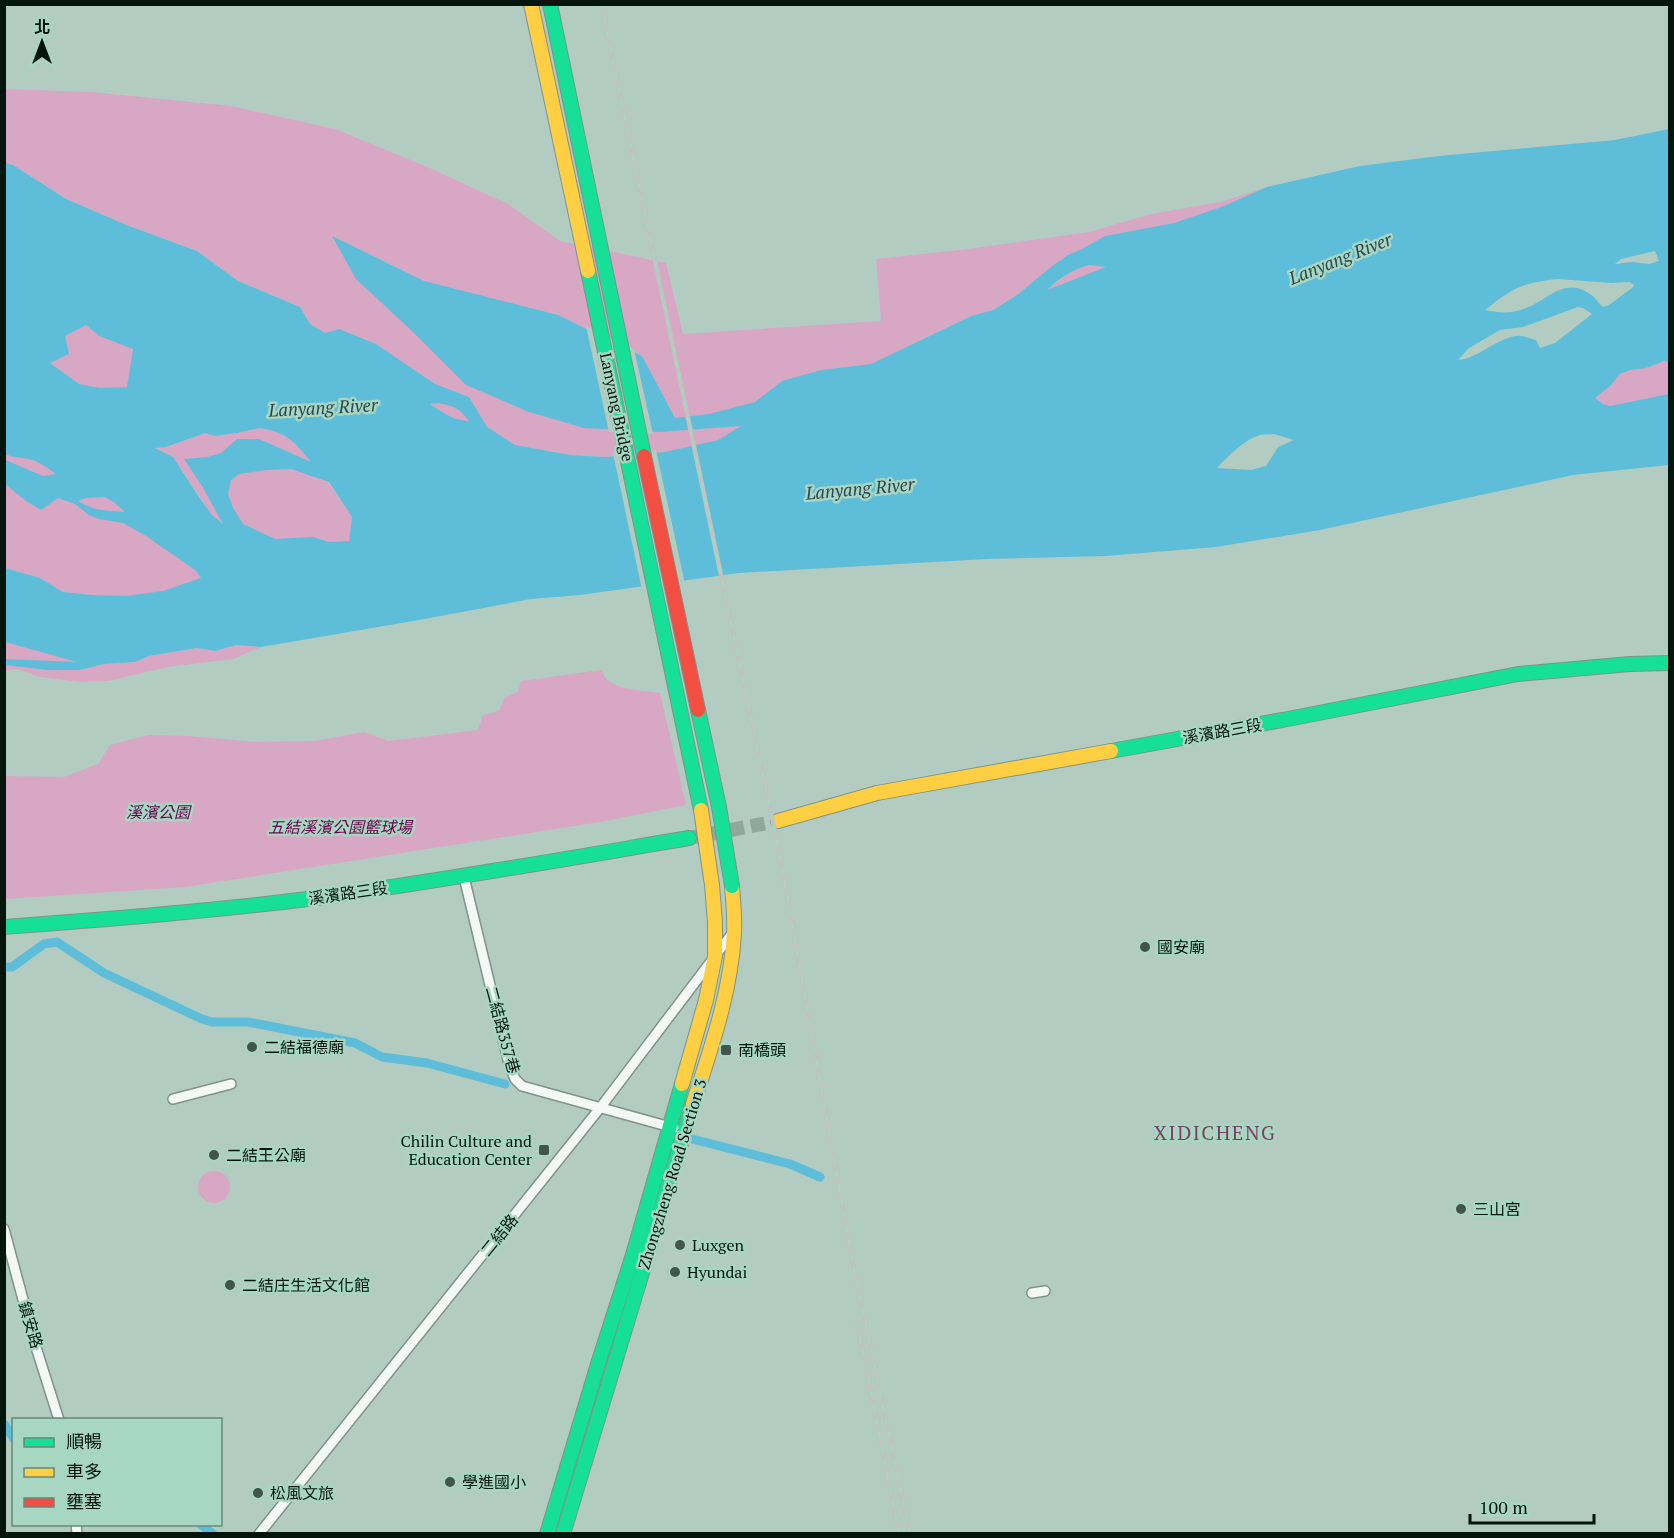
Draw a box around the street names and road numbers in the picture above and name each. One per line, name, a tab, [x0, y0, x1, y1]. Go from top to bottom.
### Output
street label: Lanyang Bridge	[595, 351, 639, 463]
street label: 溪濱路三段	[1181, 713, 1263, 749]
street label: 溪濱路三段	[307, 877, 389, 909]
street label: 二結路357巷	[481, 984, 525, 1076]
street label: Zhongzheng Road Section 3	[633, 1076, 711, 1272]
street label: 二結路	[475, 1209, 523, 1261]
street label: 鎮安路	[14, 1299, 48, 1351]

